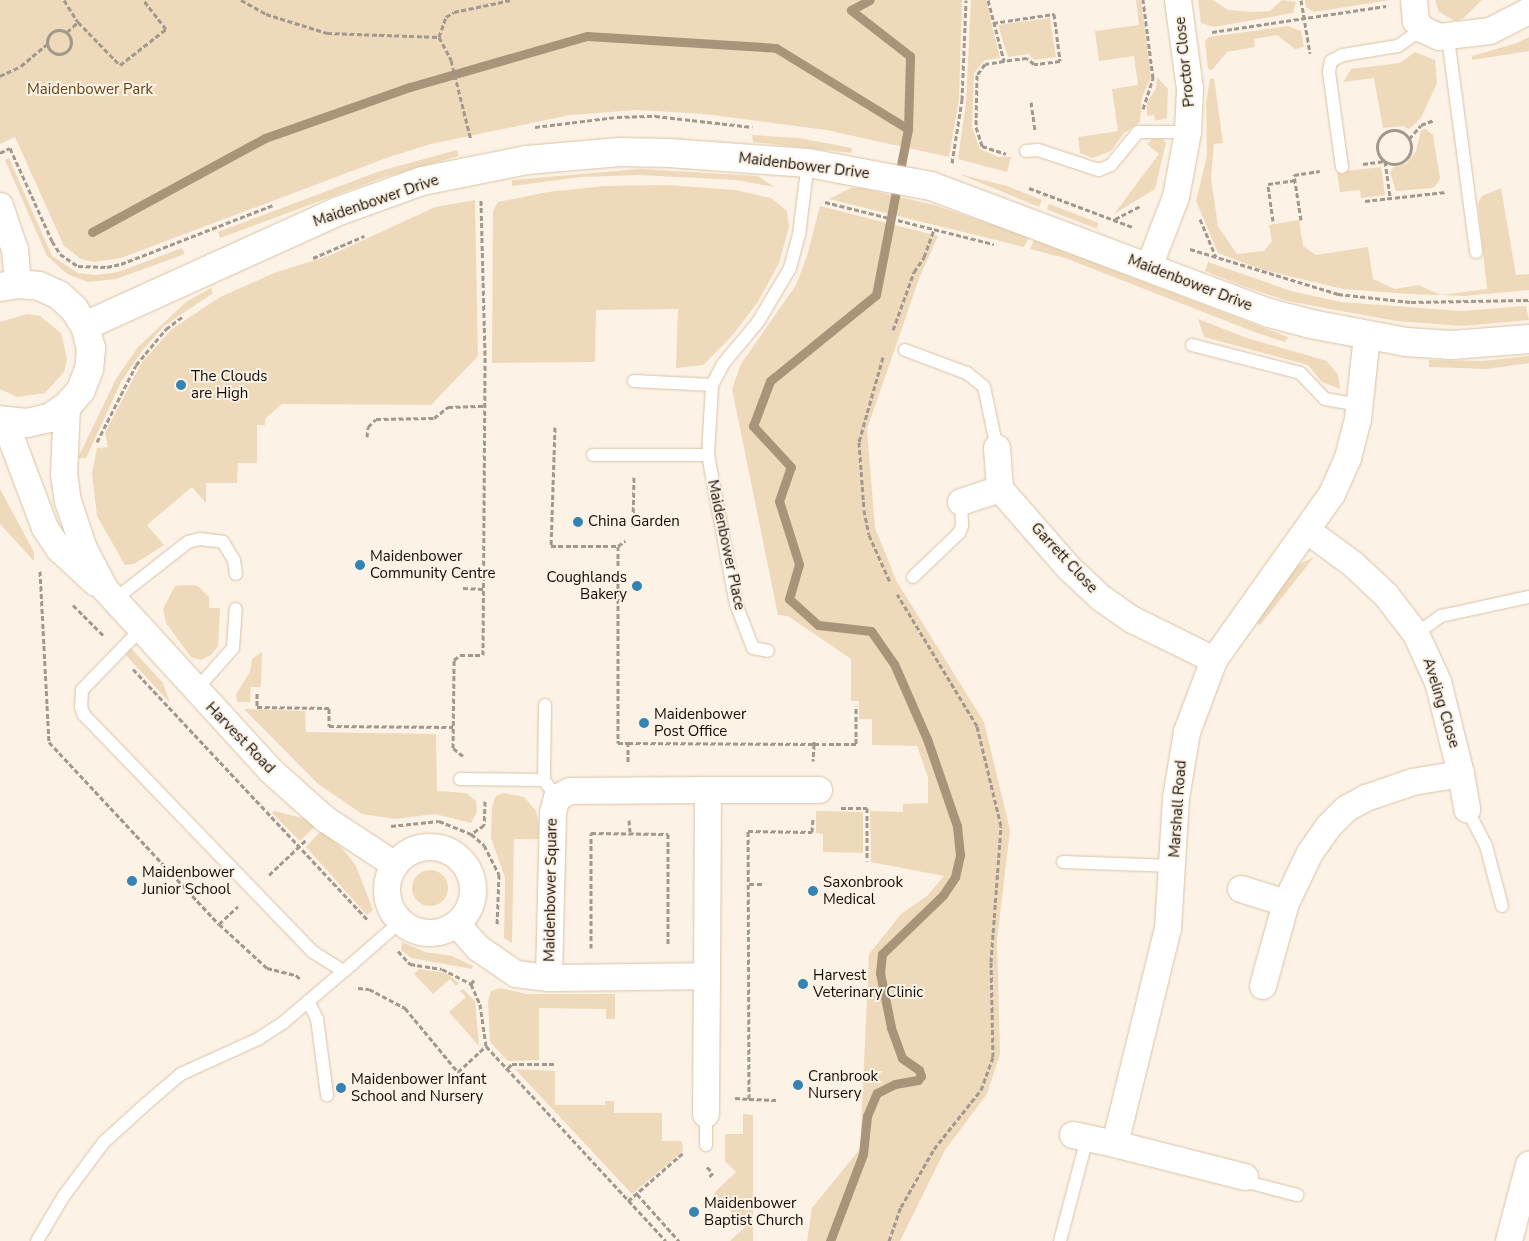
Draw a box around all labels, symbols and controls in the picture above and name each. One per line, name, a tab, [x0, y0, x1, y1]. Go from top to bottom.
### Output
street label: Proctor Close	[1171, 16, 1199, 108]
park label: Maidenbower Park	[27, 81, 153, 99]
street label: Maidenbower Drive	[738, 149, 870, 183]
street label: Maidenbower Drive	[311, 171, 441, 231]
street label: Maidenbower Drive	[1125, 251, 1255, 315]
place label: The Clouds are High	[191, 367, 268, 402]
marker: The Clouds are High	[175, 379, 187, 391]
street label: Maidenbower Place	[703, 478, 749, 612]
place label: China Garden	[588, 513, 680, 531]
marker: China Garden	[572, 516, 584, 528]
street label: Garrett Close	[1027, 519, 1101, 597]
place label: Maidenbower Community Centre	[370, 547, 495, 582]
marker: Maidenbower Community Centre	[354, 559, 366, 571]
place label: Coughlands Bakery	[546, 568, 627, 603]
marker: Coughlands Bakery	[631, 580, 643, 592]
street label: Aveling Close	[1419, 656, 1463, 750]
street label: Harvest Road	[202, 699, 278, 777]
place label: Maidenbower Post Office	[654, 705, 746, 740]
marker: Maidenbower Post Office	[638, 717, 650, 729]
street label: Marshall Road	[1166, 760, 1190, 858]
street label: Maidenbower Square	[541, 818, 561, 962]
place label: Maidenbower Junior School	[142, 863, 234, 898]
place label: Saxonbrook Medical	[823, 873, 903, 908]
marker: Maidenbower Junior School	[126, 875, 138, 887]
marker: Saxonbrook Medical	[807, 885, 819, 897]
place label: Harvest Veterinary Clinic	[813, 966, 923, 1001]
marker: Harvest Veterinary Clinic	[797, 978, 809, 990]
place label: Cranbrook Nursery	[808, 1067, 878, 1102]
place label: Maidenbower Infant School and Nursery	[351, 1070, 486, 1105]
marker: Cranbrook Nursery	[792, 1079, 804, 1091]
marker: Maidenbower Infant School and Nursery	[335, 1082, 347, 1094]
place label: Maidenbower Baptist Church	[704, 1194, 804, 1229]
marker: Maidenbower Baptist Church	[688, 1206, 700, 1218]

